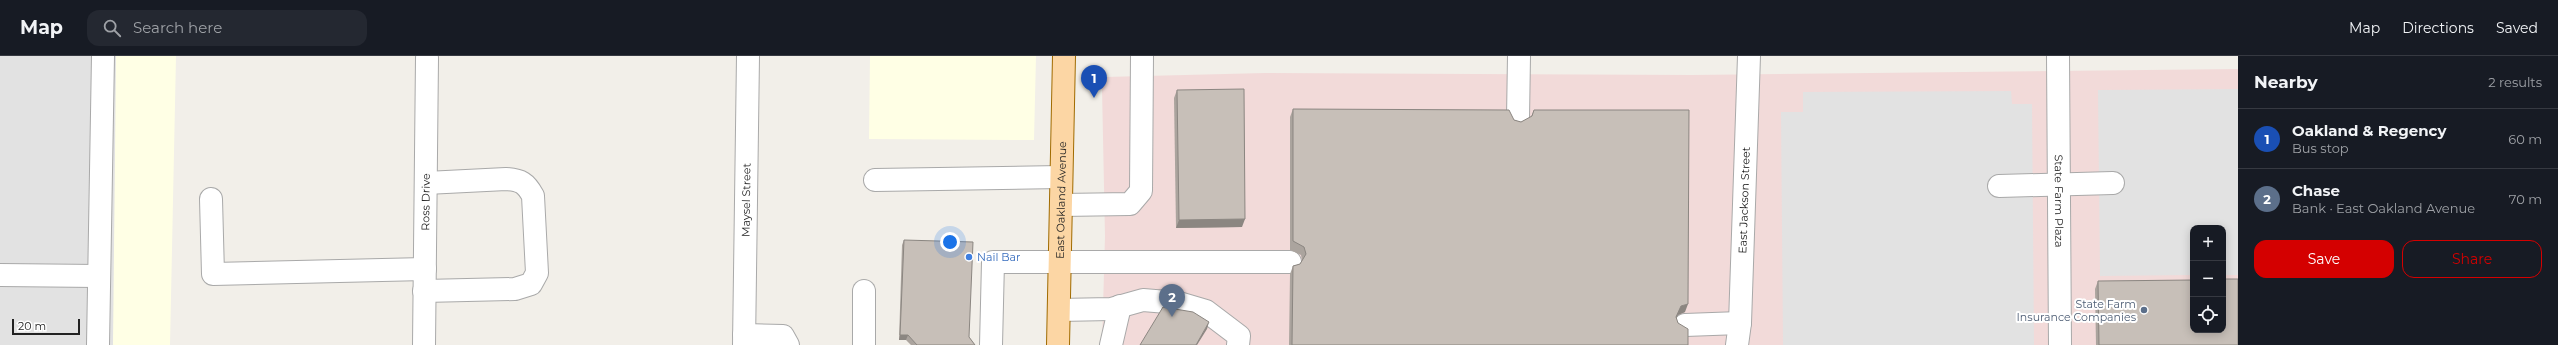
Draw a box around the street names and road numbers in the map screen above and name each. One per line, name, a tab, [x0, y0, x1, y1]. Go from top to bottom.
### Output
street label: East Oakland Avenue	[1053, 141, 1069, 259]
street label: East Jackson Street	[1735, 146, 1753, 254]
street label: State Farm Plaza	[2052, 154, 2066, 248]
street label: Maysel Street	[738, 162, 754, 237]
street label: Ross Drive	[418, 173, 433, 231]

